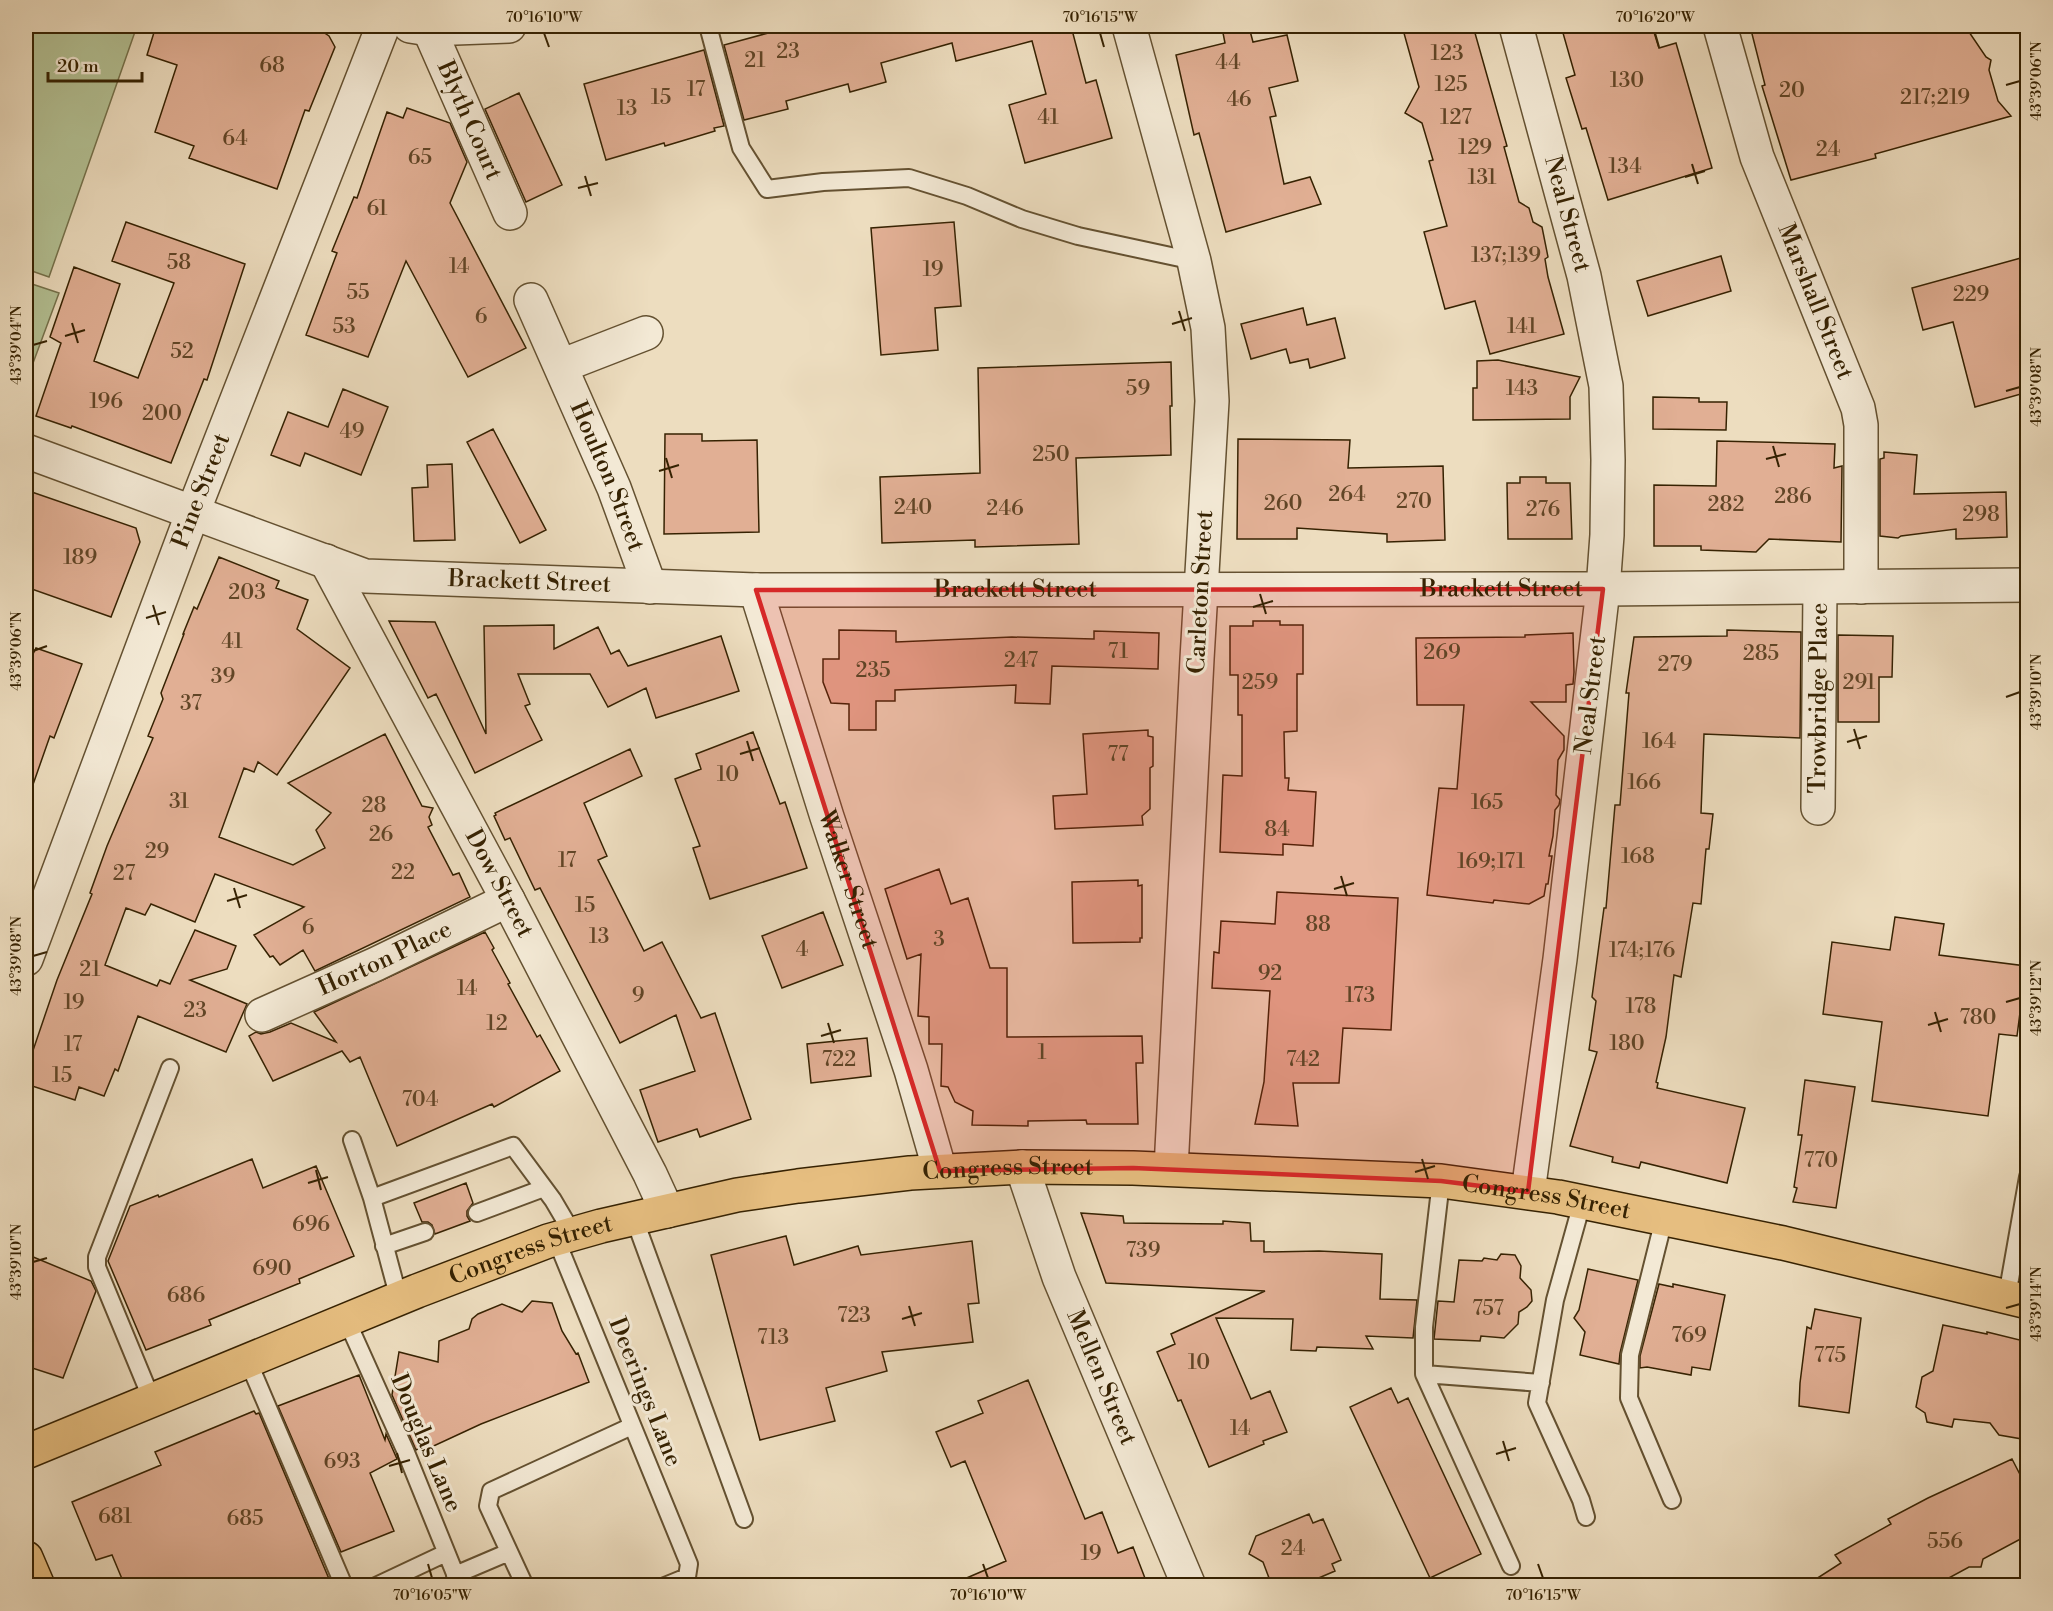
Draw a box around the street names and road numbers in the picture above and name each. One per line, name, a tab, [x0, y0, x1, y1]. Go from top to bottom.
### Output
street label: Blyth Court	[430, 55, 509, 185]
street label: Neal Street	[1537, 153, 1597, 276]
street label: Marshall Street	[1770, 219, 1860, 384]
street label: Houlton Street	[563, 397, 651, 556]
street label: Pine Street	[166, 428, 237, 553]
street label: Carleton Street	[1182, 509, 1220, 675]
street label: Brackett Street	[447, 564, 612, 600]
street label: Brackett Street	[1419, 574, 1583, 604]
street label: Brackett Street	[933, 575, 1097, 605]
street label: Trowbridge Place	[1803, 602, 1835, 794]
street label: Neal Street	[1569, 634, 1613, 756]
street label: Walker Street	[811, 806, 885, 954]
street label: Dow Street	[458, 824, 540, 943]
street label: Horton Place	[313, 915, 457, 1003]
street label: Congress Street	[922, 1152, 1094, 1187]
street label: Congress Street	[1460, 1169, 1634, 1227]
street label: Congress Street	[445, 1209, 616, 1292]
street label: Mellen Street	[1059, 1305, 1143, 1450]
street label: Deerings Lane	[601, 1313, 689, 1471]
street label: Douglas Lane	[383, 1369, 469, 1517]

